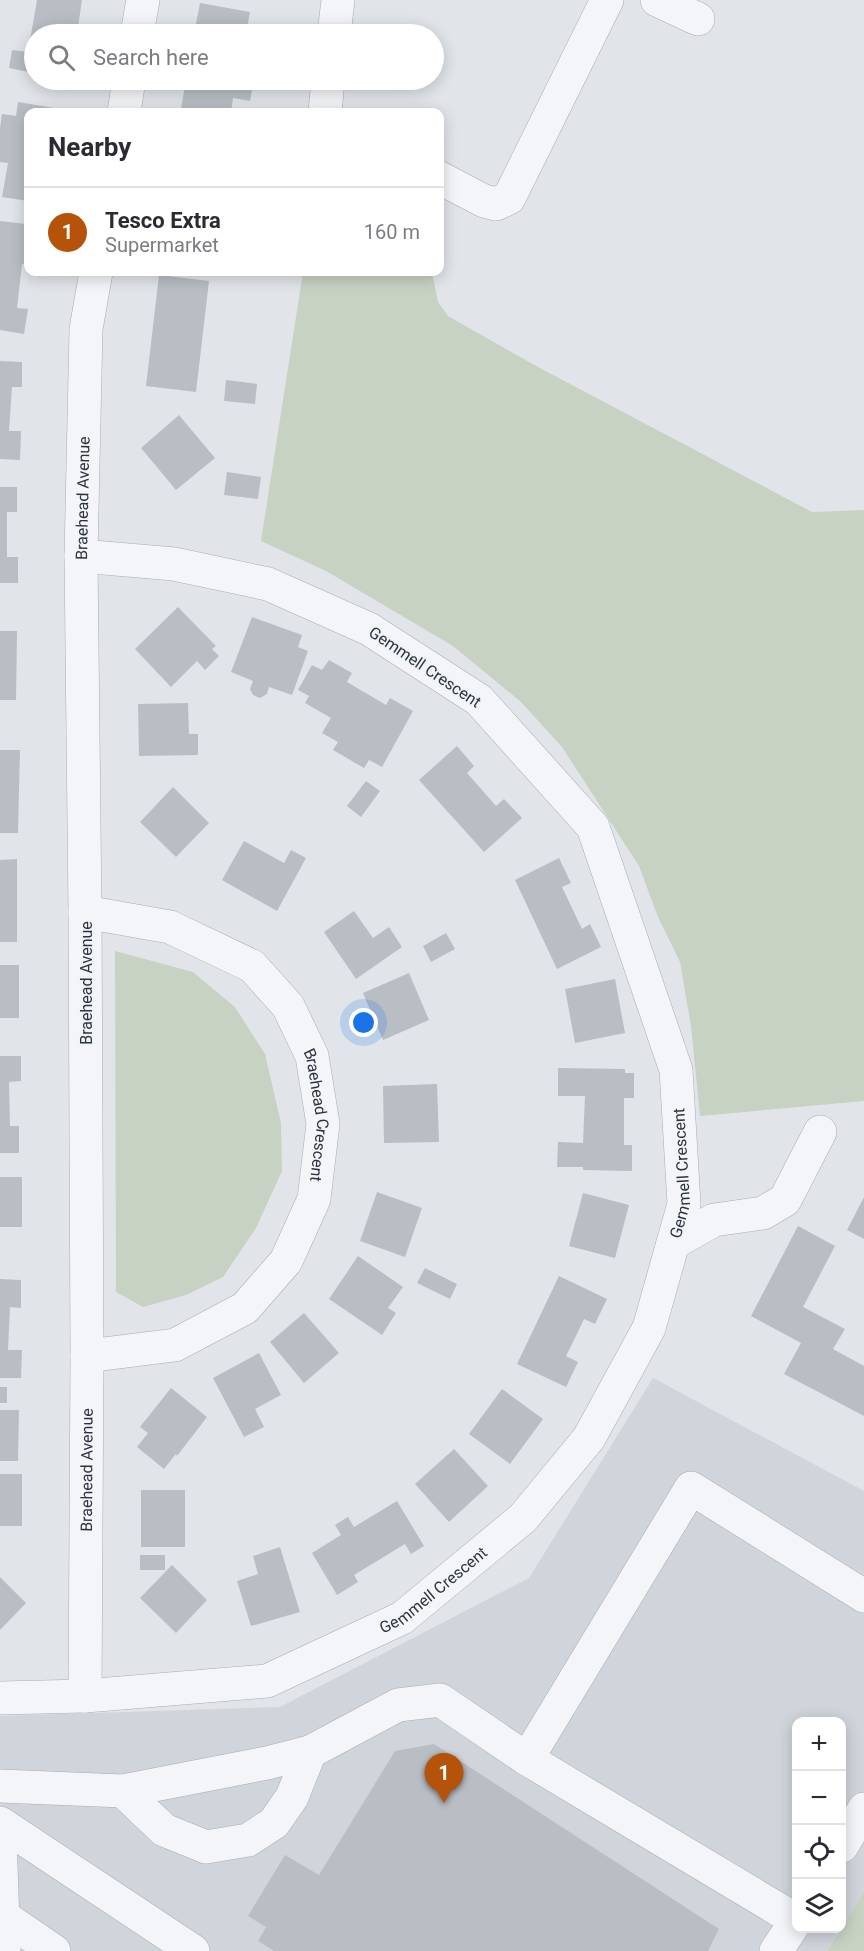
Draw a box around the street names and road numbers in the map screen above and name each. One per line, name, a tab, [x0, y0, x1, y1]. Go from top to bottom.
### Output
street label: Braehead Avenue	[71, 436, 93, 560]
street label: Gemmell Crescent	[365, 622, 485, 712]
street label: Braehead Avenue	[77, 921, 96, 1045]
street label: Braehead Crescent	[300, 1045, 333, 1183]
street label: Gemmell Crescent	[665, 1108, 694, 1240]
street label: Braehead Avenue	[76, 1408, 96, 1532]
street label: Gemmell Crescent	[376, 1543, 490, 1637]

